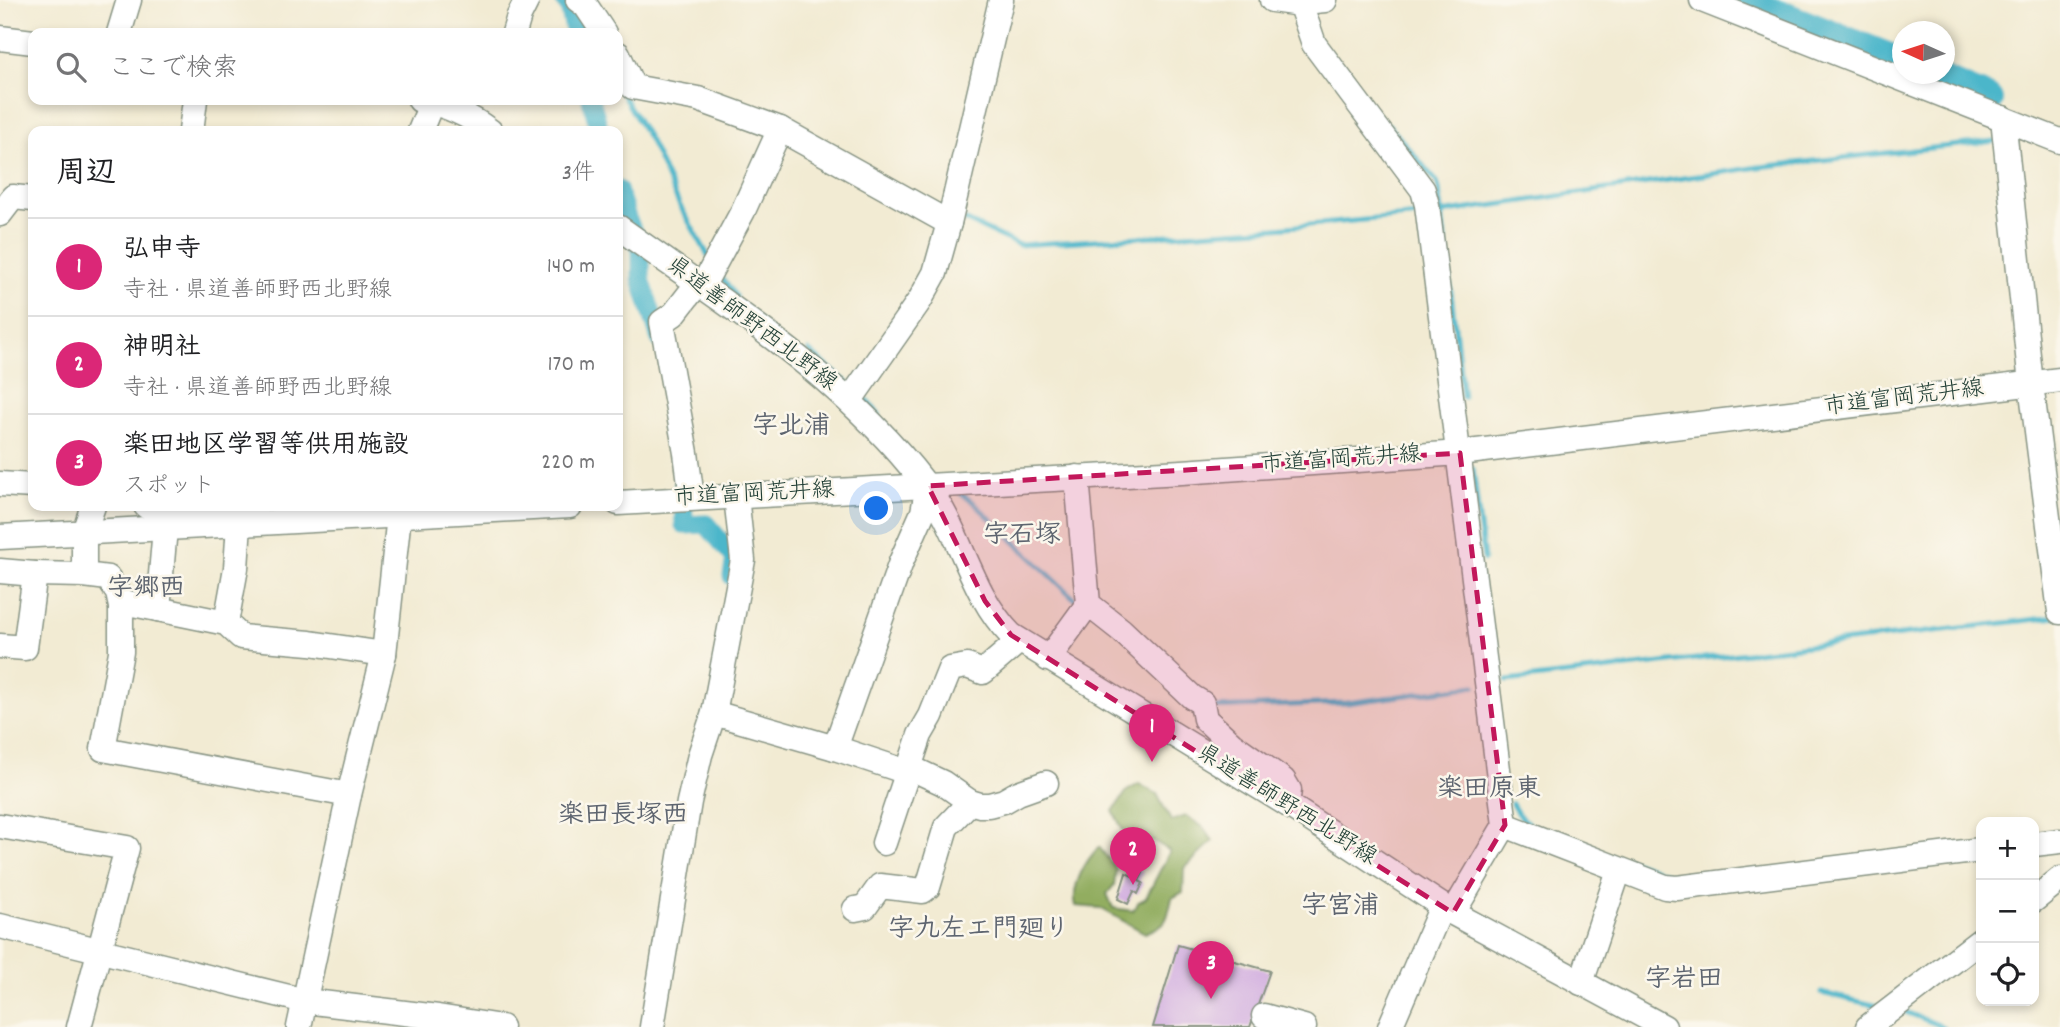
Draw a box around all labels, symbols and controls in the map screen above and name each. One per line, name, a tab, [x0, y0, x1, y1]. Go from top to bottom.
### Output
north arrow	[1892, 21, 1955, 84]
search box	[28, 28, 623, 105]
icon: search	[52, 48, 90, 86]
text: ここで検索	[108, 51, 238, 88]
text: 周辺	[56, 154, 116, 197]
text: 3件	[562, 158, 595, 191]
text: 弘申寺	[123, 232, 201, 269]
street label: 県道善師野西北野線	[658, 250, 844, 400]
text: 1	[76, 251, 82, 284]
text: 140 m	[547, 251, 595, 284]
text: 寺社 · 県道善師野西北野線	[123, 275, 392, 308]
text: 神明社	[123, 330, 201, 367]
text: 2	[74, 349, 84, 382]
text: 170 m	[548, 349, 595, 382]
text: 寺社 · 県道善師野西北野線	[123, 373, 392, 406]
street label: 市道富岡荒井線	[1822, 373, 1986, 425]
district label: 字北浦	[752, 409, 830, 446]
text: 楽田地区学習等供用施設	[123, 428, 409, 465]
street label: 市道富岡荒井線	[1260, 439, 1422, 483]
text: 3	[74, 447, 84, 480]
text: 220 m	[541, 447, 595, 480]
text: スポット	[123, 471, 215, 504]
street label: 市道富岡荒井線	[673, 474, 835, 516]
your location	[859, 491, 893, 525]
district label: 字石塚	[983, 518, 1061, 555]
district label: 字郷西	[107, 571, 185, 608]
pin: 1	[1129, 704, 1175, 762]
street label: 県道善師野西北野線	[1189, 737, 1383, 875]
district label: 楽田原東	[1437, 772, 1541, 809]
district label: 楽田長塚西	[558, 798, 688, 835]
map controls	[1976, 817, 2039, 1006]
button: +	[1976, 817, 2039, 880]
pin: 2	[1110, 827, 1156, 885]
button: −	[1976, 880, 2039, 943]
district label: 字宮浦	[1301, 889, 1379, 926]
district label: 字九左エ門廻り	[888, 912, 1070, 949]
pin: 3	[1188, 941, 1234, 999]
button: locate	[1976, 943, 2039, 1006]
district label: 字岩田	[1645, 962, 1723, 999]

